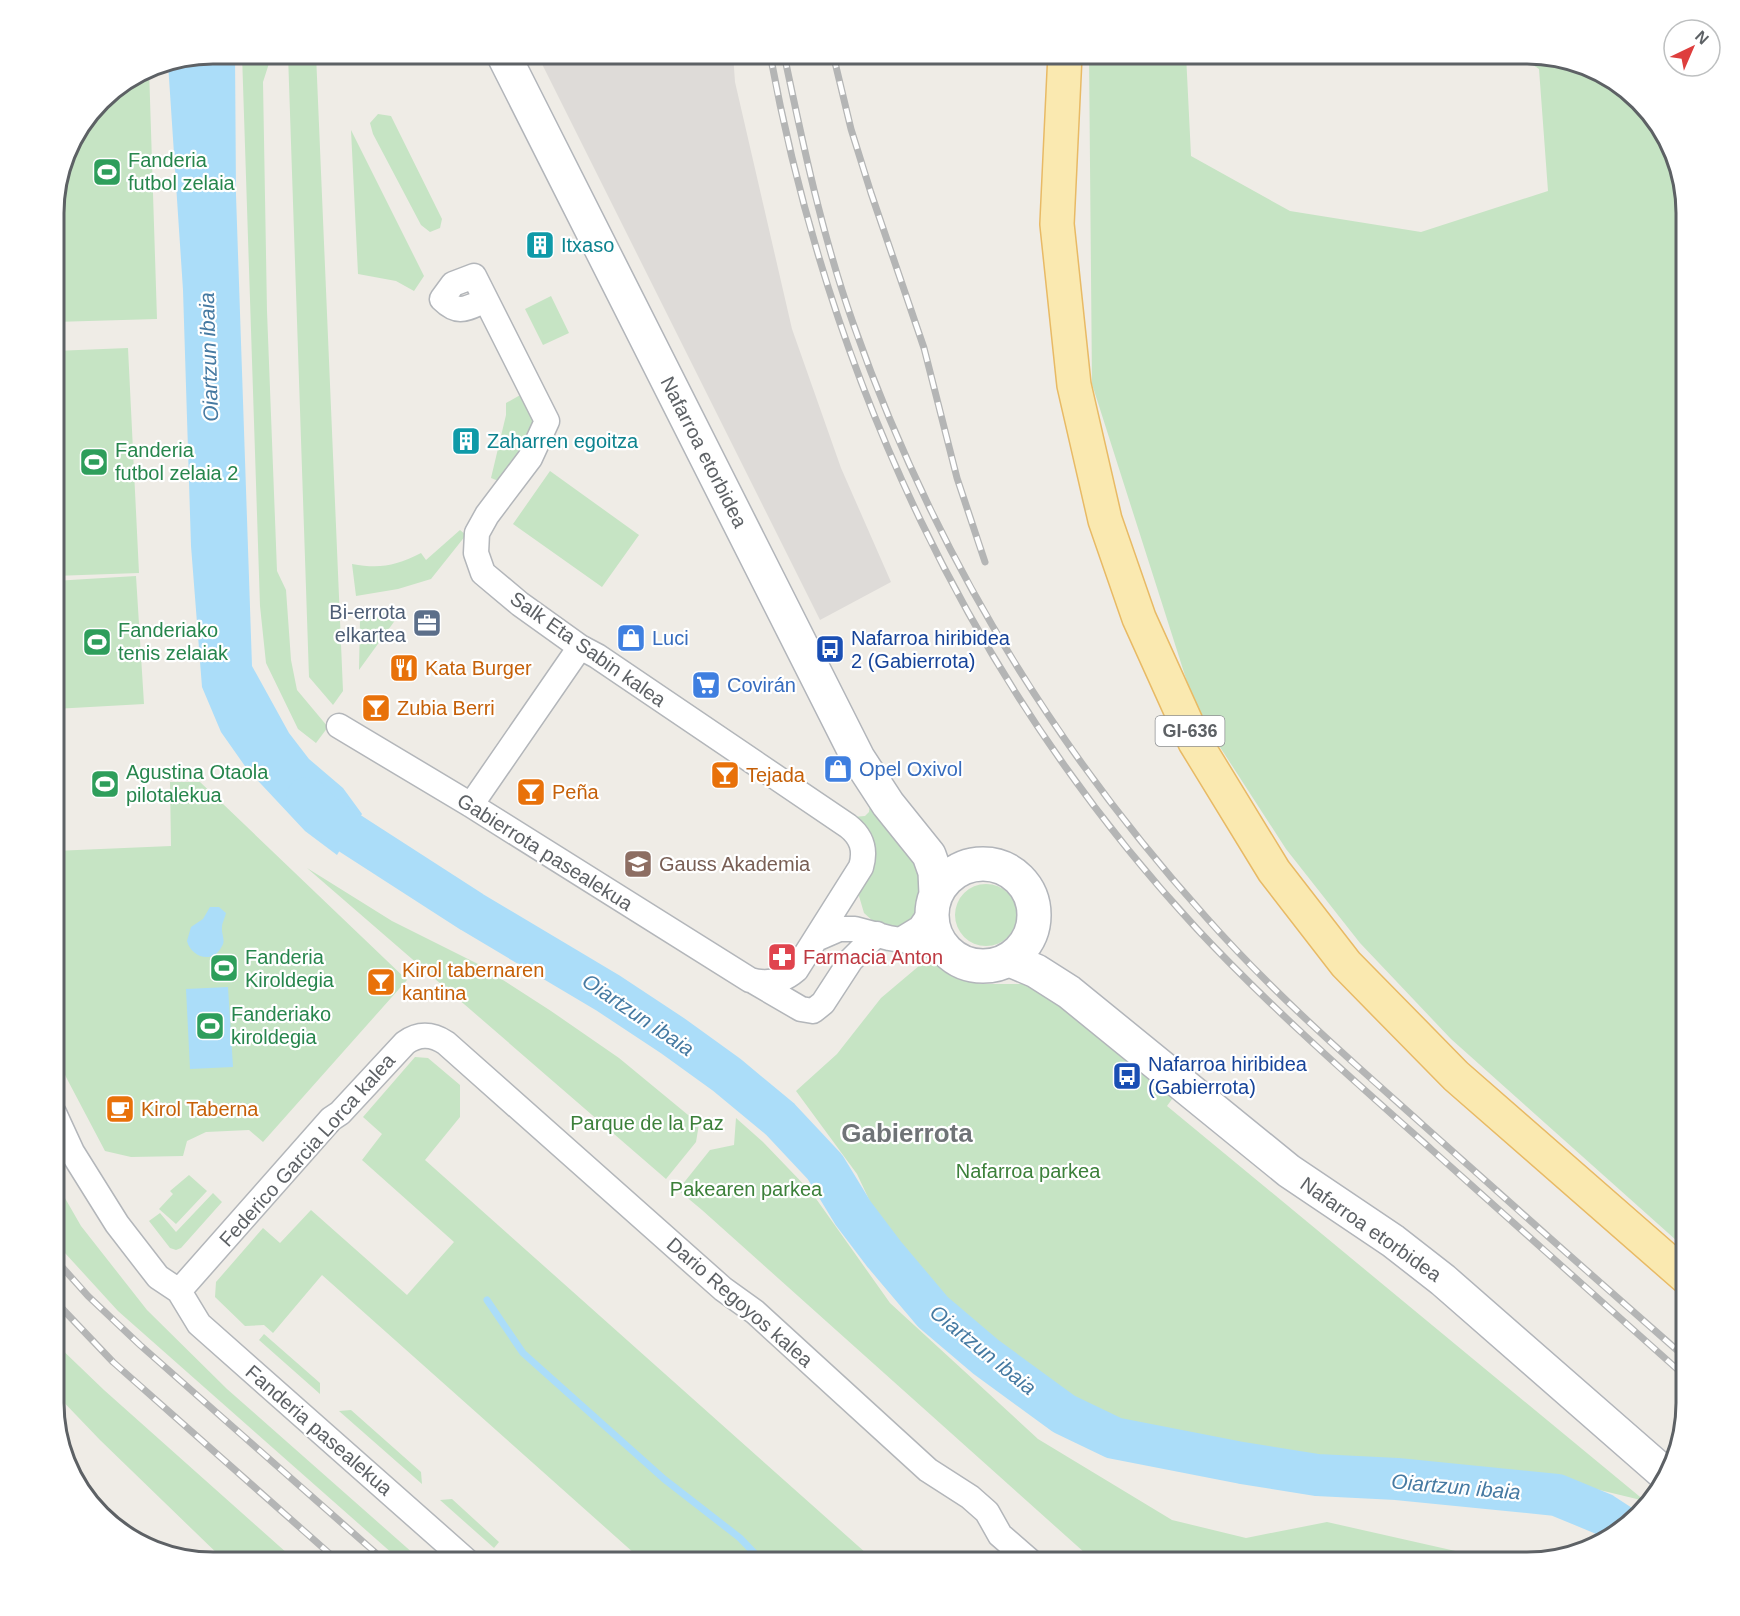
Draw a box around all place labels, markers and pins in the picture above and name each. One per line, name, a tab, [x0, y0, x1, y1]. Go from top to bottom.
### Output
place label: Fanderia futbol zelaia	[128, 149, 236, 194]
sports icon: Fanderia futbol zelaia	[91, 156, 123, 188]
building icon: Itxaso	[524, 229, 556, 261]
place label: Itxaso	[561, 234, 614, 256]
building icon: Zaharren egoitza	[450, 425, 482, 457]
place label: Zaharren egoitza	[487, 430, 639, 452]
place label: Fanderia futbol zelaia 2	[115, 439, 238, 484]
sports icon: Fanderia futbol zelaia 2	[78, 446, 110, 478]
place label: Bi-errota elkartea	[329, 601, 407, 646]
office icon: Bi-errota elkartea	[411, 607, 443, 639]
place label: Fanderiako tenis zelaiak	[118, 619, 229, 664]
shop icon: Luci	[615, 622, 647, 654]
sports icon: Fanderiako tenis zelaiak	[81, 626, 113, 658]
place label: Luci	[652, 627, 689, 649]
place label: Nafarroa hiribidea 2 (Gabierrota)	[851, 627, 1011, 672]
bus stop icon: Nafarroa hiribidea 2 (Gabierrota)	[814, 633, 846, 665]
restaurant icon: Kata Burger	[388, 652, 420, 684]
place label: Kata Burger	[425, 657, 532, 679]
supermarket icon: Covirán	[690, 669, 722, 701]
place label: Covirán	[727, 674, 796, 696]
bar icon: Zubia Berri	[360, 692, 392, 724]
place label: Zubia Berri	[397, 697, 495, 719]
shop icon: Opel Oxivol	[822, 753, 854, 785]
place label: Opel Oxivol	[859, 758, 962, 780]
bar icon: Tejada	[709, 759, 741, 791]
place label: Agustina Otaola pilotalekua	[126, 761, 269, 806]
place label: Tejada	[746, 764, 806, 786]
sports icon: Agustina Otaola pilotalekua	[89, 768, 121, 800]
bar icon: Peña	[515, 776, 547, 808]
place label: Peña	[552, 781, 600, 803]
school or university icon: Gauss Akademia	[622, 848, 654, 880]
place label: Gauss Akademia	[659, 853, 811, 875]
pharmacy icon: Farmacia Anton	[766, 941, 798, 973]
place label: Fanderia Kiroldegia	[245, 946, 335, 991]
place label: Farmacia Anton	[803, 946, 943, 968]
sports icon: Fanderia Kiroldegia	[208, 952, 240, 984]
place label: Kirol tabernaren kantina	[402, 959, 544, 1004]
bar icon: Kirol tabernaren kantina	[365, 966, 397, 998]
place label: Fanderiako kiroldegia	[231, 1003, 331, 1048]
sports icon: Fanderiako kiroldegia	[194, 1010, 226, 1042]
place label: Nafarroa hiribidea (Gabierrota)	[1148, 1053, 1308, 1098]
bus stop icon: Nafarroa hiribidea (Gabierrota)	[1111, 1060, 1143, 1092]
cafe icon: Kirol Taberna	[104, 1093, 136, 1125]
place label: Kirol Taberna	[141, 1098, 259, 1120]

